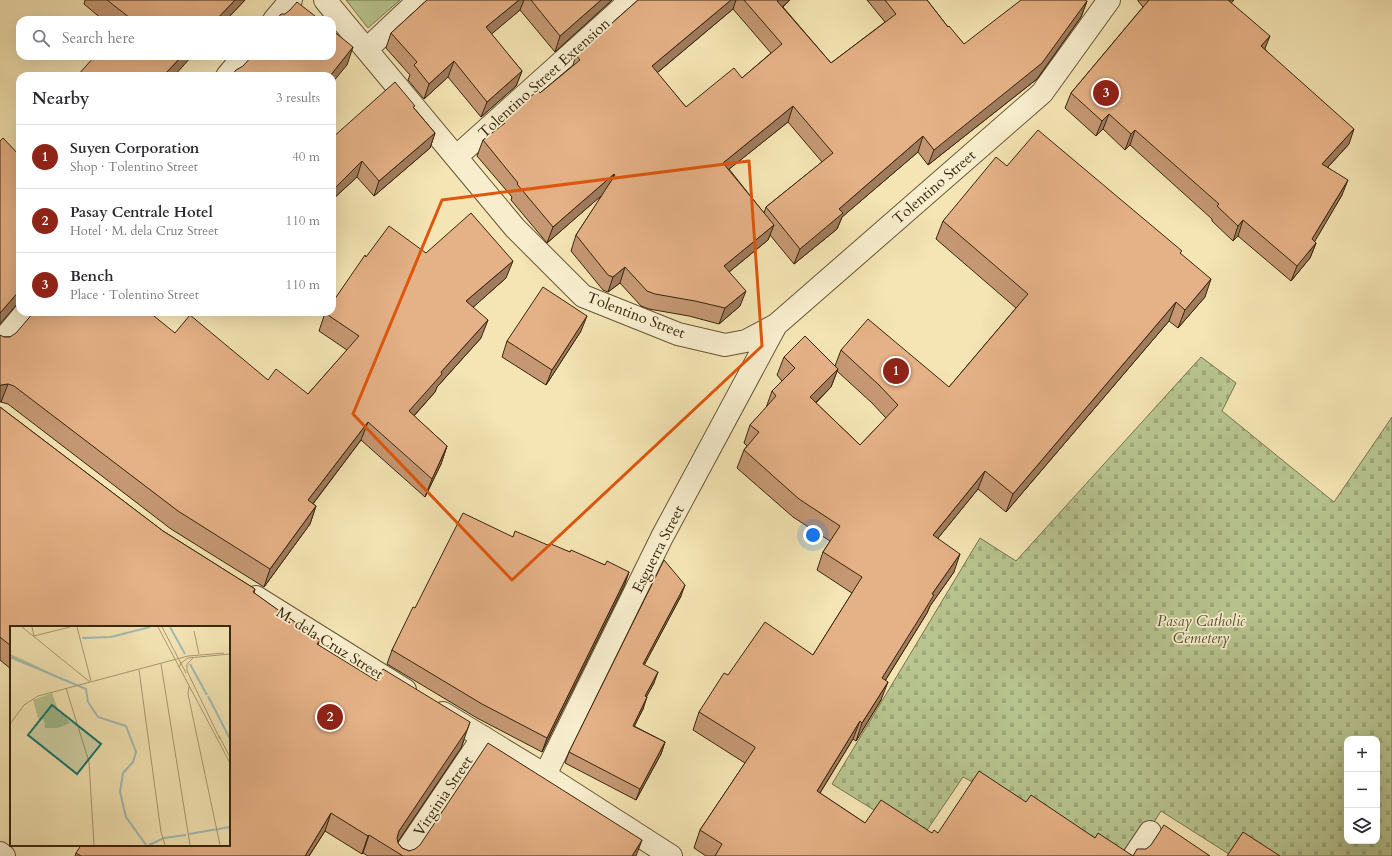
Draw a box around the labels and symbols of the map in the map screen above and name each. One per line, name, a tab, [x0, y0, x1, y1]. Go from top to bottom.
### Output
street label: Tolentino Street Extension	[474, 13, 614, 143]
pin: 3	[1093, 78, 1119, 108]
street label: Tolentino Street	[888, 145, 980, 229]
street label: Tolentino Street	[584, 287, 688, 343]
pin: 1	[883, 356, 909, 386]
street label: Esguerra Street	[627, 502, 689, 596]
your location	[803, 525, 823, 545]
street label: M. dela Cruz Street	[273, 602, 388, 684]
park label: Pasay Catholic Cemetery	[1157, 611, 1245, 648]
inset map	[10, 626, 230, 846]
pin: 2	[317, 702, 343, 732]
street label: Virginia Street	[409, 752, 477, 840]

